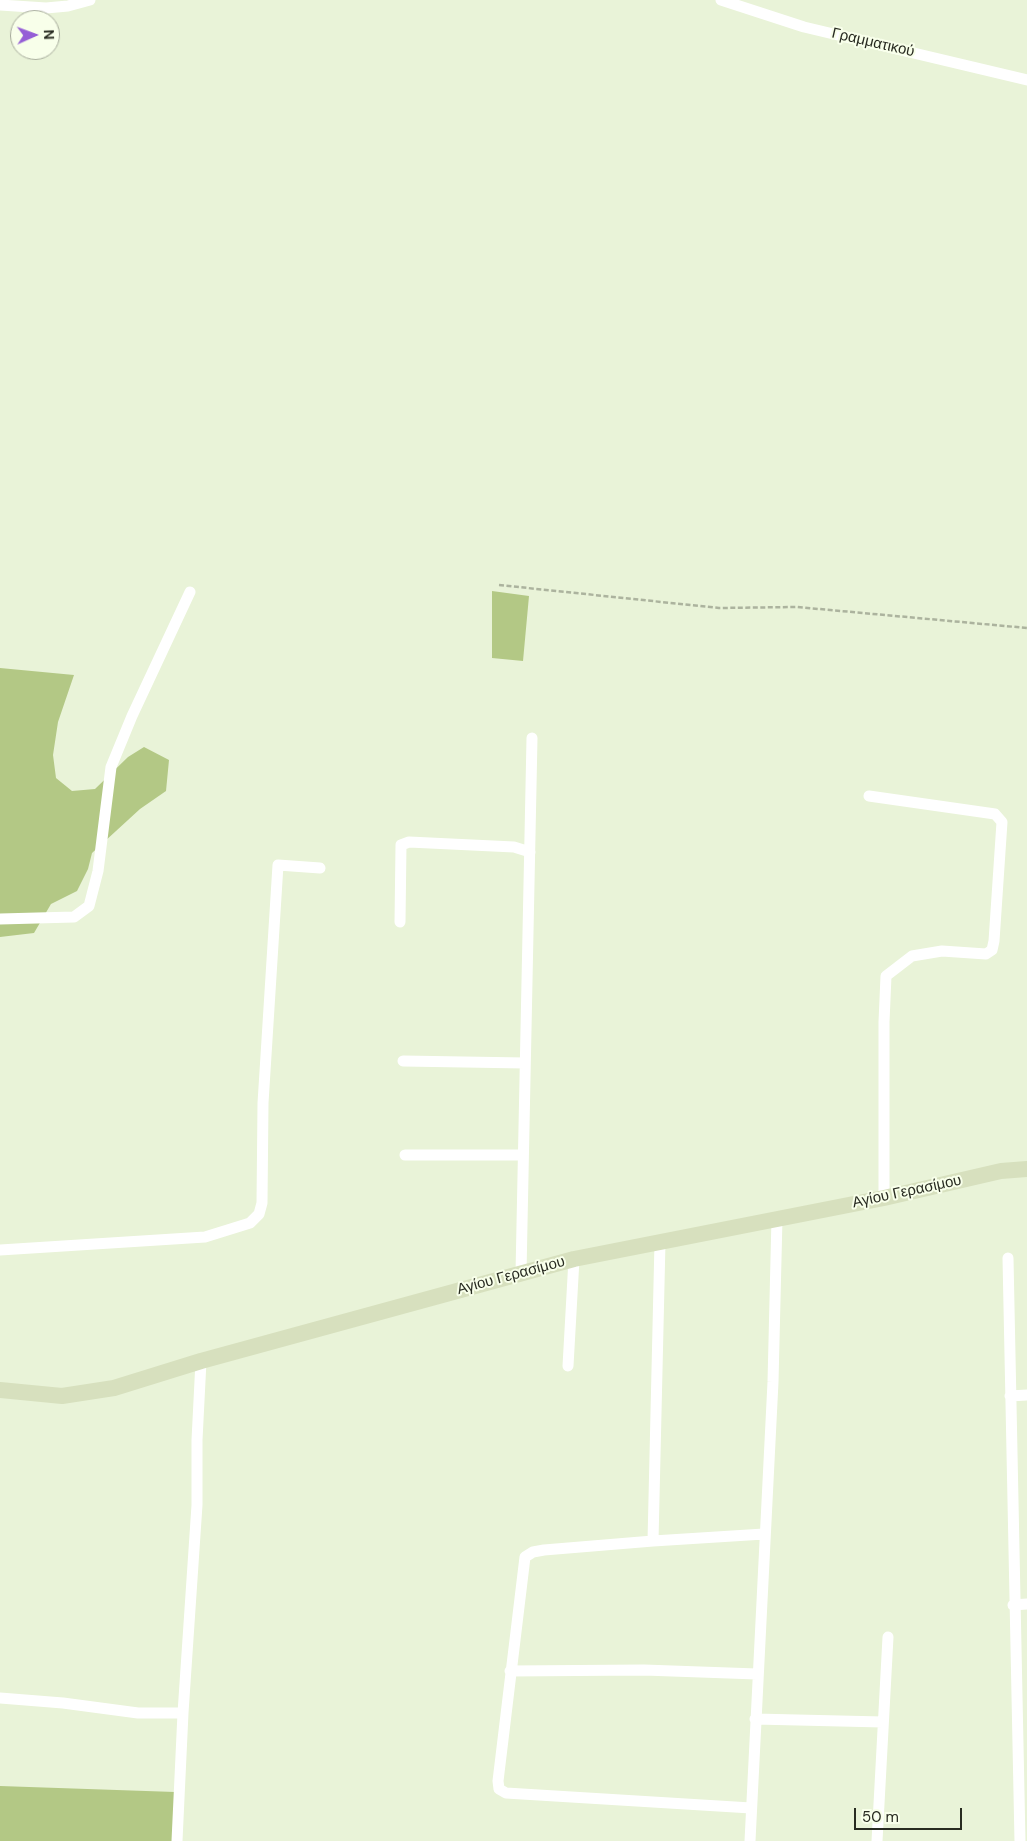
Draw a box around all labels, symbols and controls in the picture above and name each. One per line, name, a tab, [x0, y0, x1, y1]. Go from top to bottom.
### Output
north arrow	[10, 10, 60, 60]
street label: Γραμματικού	[830, 25, 916, 61]
text: N	[40, 29, 58, 40]
street label: Αγίου Γερασίμου	[851, 1172, 963, 1212]
street label: Αγίου Γερασίμου	[455, 1253, 567, 1299]
scale bar	[857, 1798, 964, 1830]
text: 50 m	[862, 1807, 899, 1827]

